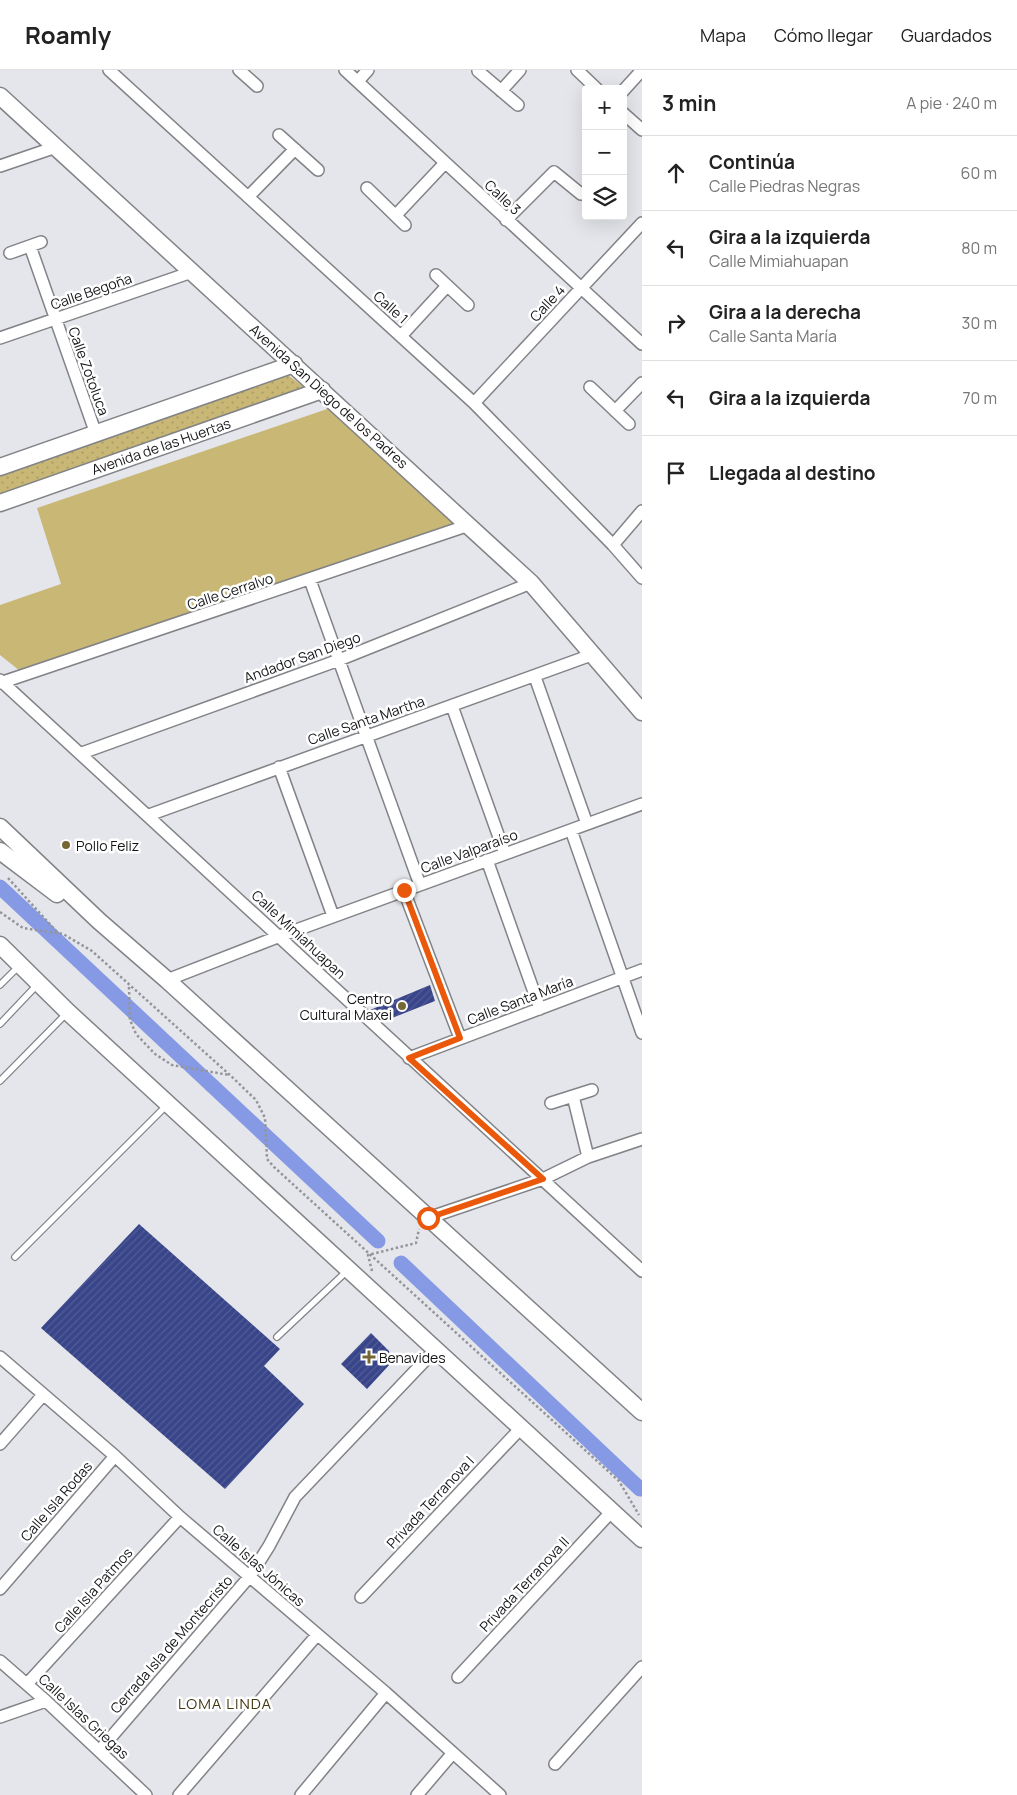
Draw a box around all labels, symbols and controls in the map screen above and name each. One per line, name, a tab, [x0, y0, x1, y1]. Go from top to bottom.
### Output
text: Roamly	[25, 18, 111, 51]
text: Mapa	[700, 23, 746, 47]
text: Cómo llegar	[774, 23, 873, 47]
text: Guardados	[901, 23, 992, 47]
map controls	[582, 85, 627, 220]
button: +	[582, 85, 627, 130]
text: 3 min	[662, 89, 716, 117]
text: A pie · 240 m	[906, 92, 997, 114]
button: −	[582, 130, 627, 175]
text: Continúa	[709, 149, 795, 175]
icon: ahead	[662, 159, 690, 187]
text: 60 m	[961, 162, 997, 184]
street label: Calle 3	[481, 175, 525, 219]
button: layers	[582, 175, 627, 220]
text: Calle Piedras Negras	[709, 175, 860, 197]
text: Gira a la izquierda	[709, 224, 870, 250]
icon: left	[662, 234, 690, 262]
text: 80 m	[961, 237, 997, 259]
text: Calle Mimiahuapan	[709, 250, 849, 272]
street label: Calle Begoña	[48, 268, 134, 314]
street label: Calle 4	[525, 281, 569, 325]
street label: Calle 1	[369, 286, 413, 328]
text: Gira a la derecha	[709, 299, 861, 325]
icon: right	[662, 309, 690, 337]
text: 30 m	[962, 312, 997, 334]
street label: Avenida San Diego de los Padres	[246, 320, 412, 472]
street label: Calle Zotoluca	[64, 324, 114, 418]
text: Calle Santa María	[709, 325, 837, 347]
icon: left	[662, 384, 690, 412]
text: Gira a la izquierda	[709, 385, 870, 411]
text: 70 m	[962, 387, 997, 409]
street label: Avenida de las Huertas	[89, 413, 233, 479]
icon: arrive	[662, 459, 690, 487]
text: Llegada al destino	[709, 460, 876, 486]
street label: Calle Cerralvo	[185, 568, 275, 614]
street label: Andador San Diego	[241, 627, 363, 687]
street label: Calle Santa Martha	[305, 691, 427, 749]
street label: Calle Valparaíso	[418, 825, 520, 877]
place label: Pollo Feliz	[76, 836, 139, 855]
marker: Pollo Feliz	[60, 839, 72, 851]
route end	[393, 879, 416, 902]
street label: Calle Mimiahuapan	[248, 885, 350, 983]
street label: Calle Santa María	[464, 971, 576, 1029]
place label: Centro Cultural Maxei	[300, 989, 392, 1024]
marker: Centro Cultural Maxei	[396, 1000, 408, 1012]
route start	[417, 1207, 440, 1230]
place label: Benavides	[379, 1348, 446, 1367]
marker: Benavides	[363, 1351, 375, 1363]
street label: Privada Terranova I	[382, 1452, 478, 1552]
street label: Calle Isla Rodas	[16, 1457, 96, 1545]
street label: Calle Islas Jónicas	[209, 1520, 309, 1610]
street label: Privada Terranova II	[475, 1532, 573, 1636]
street label: Calle Isla Patmos	[50, 1543, 136, 1637]
street label: Cerrada Isla de Montecristo	[106, 1571, 236, 1717]
street label: Calle Islas Griegas	[35, 1669, 133, 1763]
district label: LOMA LINDA	[178, 1693, 272, 1714]

